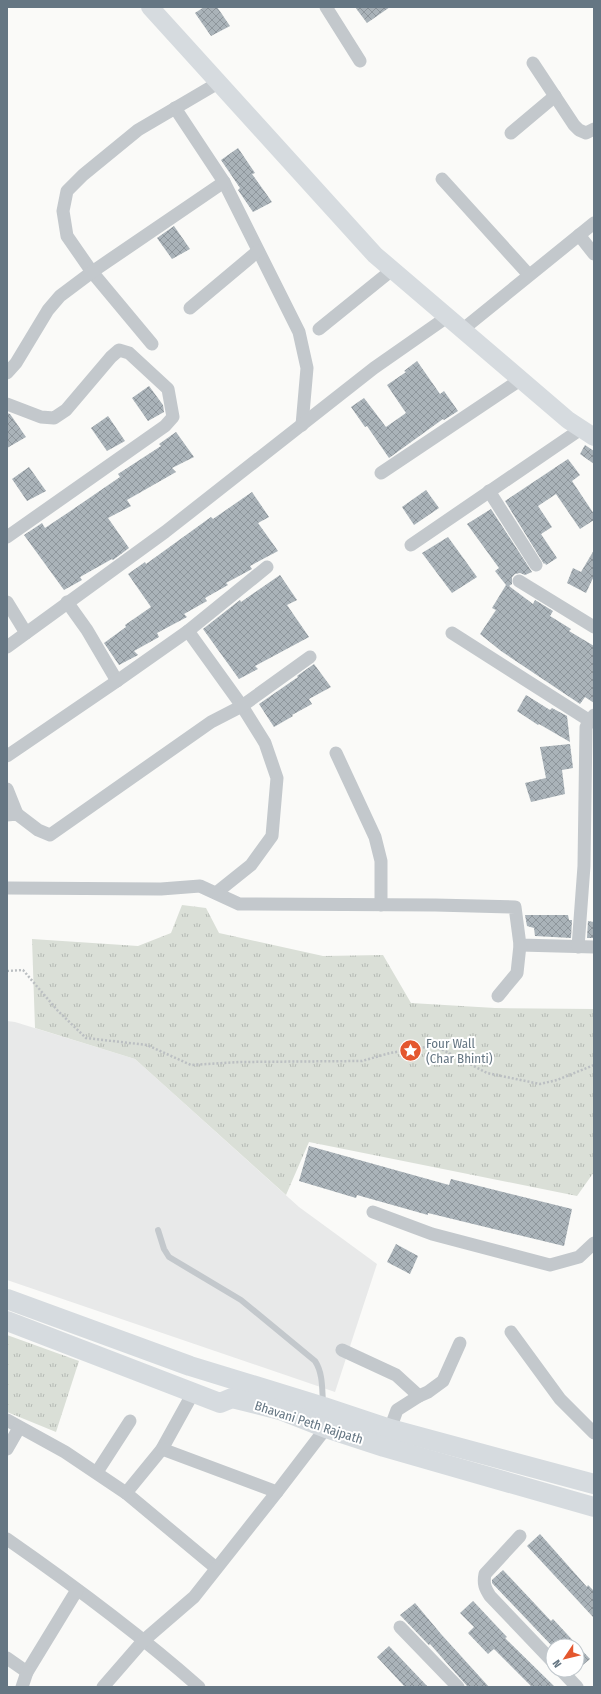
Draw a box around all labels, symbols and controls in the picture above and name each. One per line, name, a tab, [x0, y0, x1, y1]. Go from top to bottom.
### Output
place label: Four Wall (Char Bhinti)	[426, 1036, 493, 1066]
place icon: Four Wall (Char Bhinti)	[398, 1037, 424, 1063]
street label: Bhavani Peth Rajpath	[253, 1398, 365, 1447]
north arrow	[545, 1638, 585, 1678]
text: N	[550, 1657, 564, 1670]

